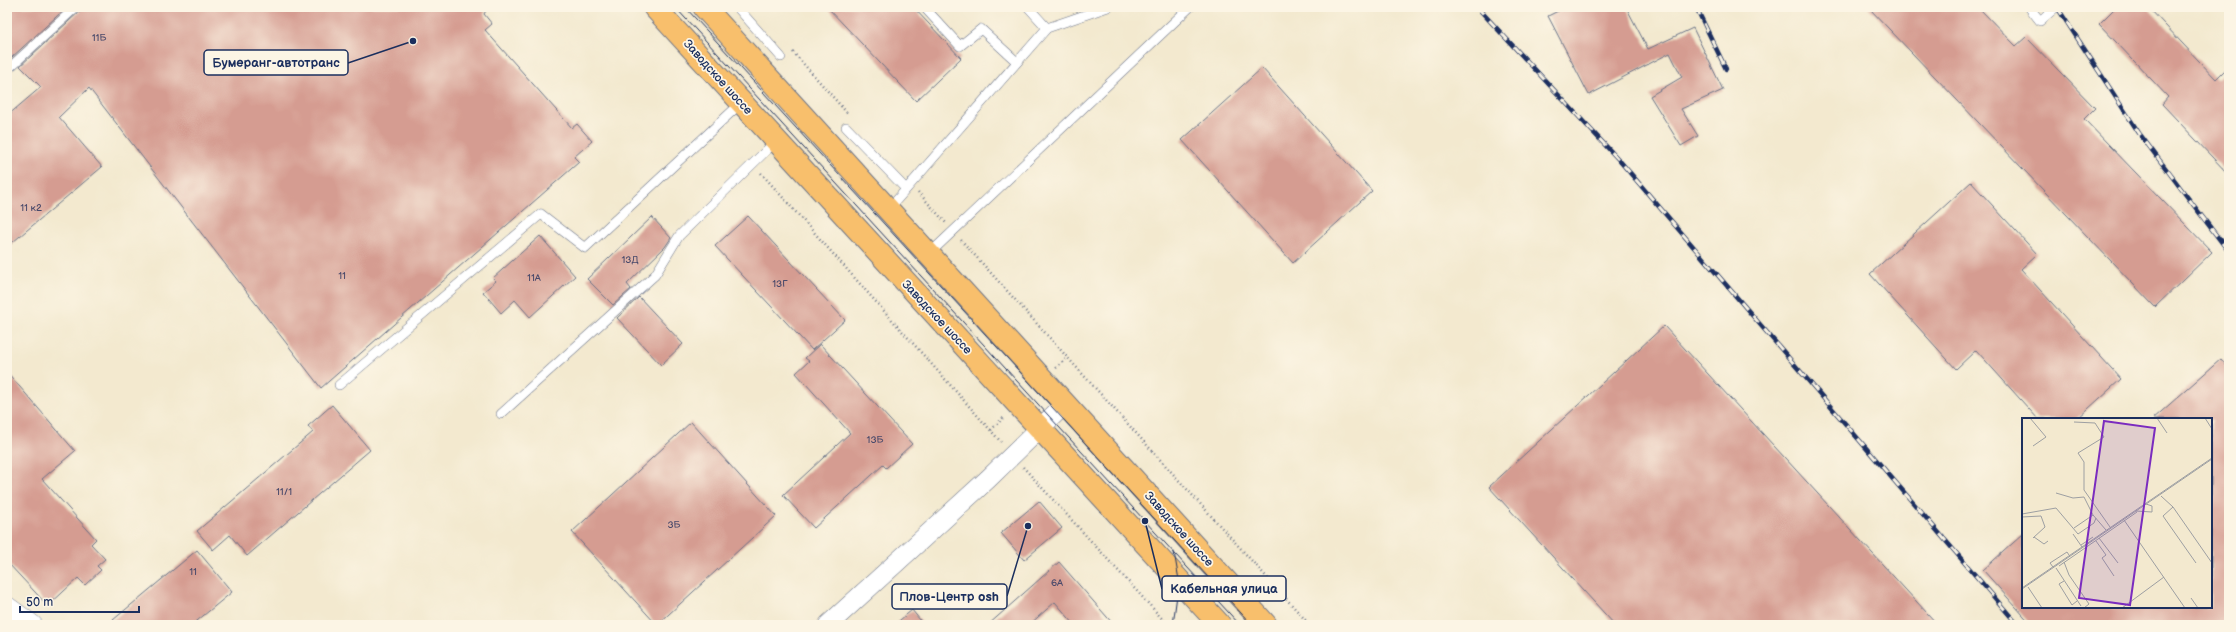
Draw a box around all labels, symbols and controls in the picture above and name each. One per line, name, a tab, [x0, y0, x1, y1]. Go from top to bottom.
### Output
house number: 11Б	[92, 32, 106, 44]
street label: Заводское шоссе	[680, 37, 755, 118]
callout: Бумеранг-автотранс	[204, 50, 348, 75]
text: Бумеранг-автотранс	[212, 55, 340, 71]
house number: 11 к2	[20, 202, 42, 214]
house number: 13Д	[621, 254, 639, 266]
house number: 11	[338, 270, 346, 282]
house number: 11А	[527, 272, 542, 284]
street label: Заводское шоссе	[898, 277, 975, 358]
house number: 13Г	[772, 278, 788, 290]
inset map	[2022, 418, 2212, 608]
house number: 13Б	[867, 434, 884, 446]
house number: 11/1	[276, 486, 292, 498]
street label: Заводское шоссе	[1141, 489, 1216, 570]
house number: 3Б	[667, 519, 681, 531]
house number: 11	[189, 566, 197, 578]
callout: Кабельная улица	[1162, 576, 1286, 601]
house number: 6А	[1051, 577, 1064, 589]
text: Кабельная улица	[1170, 581, 1278, 597]
callout: Плов-Центр osh	[892, 584, 1007, 609]
scale bar	[20, 588, 139, 614]
text: Плов-Центр osh	[899, 589, 999, 605]
text: 50 m	[26, 595, 53, 610]

